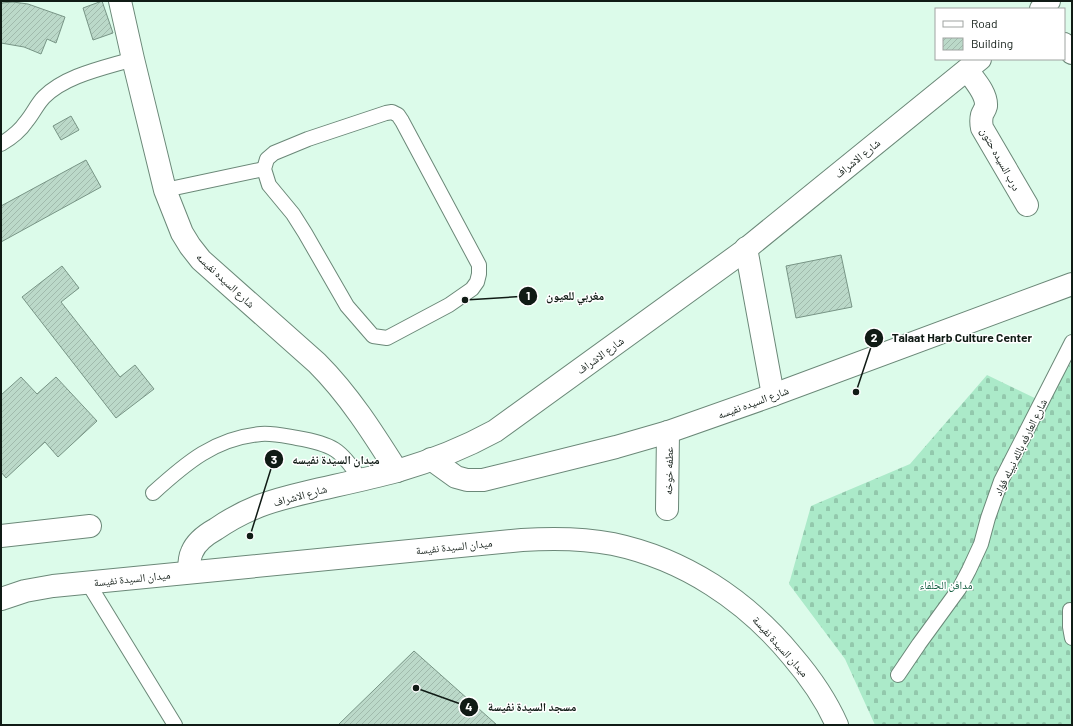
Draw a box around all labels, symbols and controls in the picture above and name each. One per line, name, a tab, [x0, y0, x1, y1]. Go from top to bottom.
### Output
legend	[935, 8, 1065, 60]
text: Road	[971, 16, 998, 30]
text: Building	[971, 36, 1013, 50]
street label: درب السيده حتون	[977, 125, 1024, 194]
street label: شارع الاشراف	[832, 136, 883, 181]
street label: شارع السيده نفيسه	[194, 250, 258, 311]
callout: مغربي للعيون	[518, 284, 612, 308]
text: 1	[526, 288, 530, 302]
text: مغربي للعيون	[546, 288, 604, 306]
callout: Talaat Harb Culture Center	[864, 326, 1041, 350]
text: 2	[871, 330, 878, 344]
text: Talaat Harb Culture Center	[892, 330, 1033, 344]
street label: شارع الاشراف	[574, 334, 627, 377]
street label: شارع السيده نفيسه	[716, 383, 791, 422]
street label: شارع العارفه بالله نبيله فؤاد	[991, 396, 1050, 498]
street label: عطفه خوخه	[661, 446, 675, 495]
callout: ميدان السيدة نفيسه	[264, 447, 388, 471]
text: 3	[271, 452, 277, 466]
text: ميدان السيدة نفيسه	[292, 452, 380, 468]
street label: شارع الاشراف	[272, 482, 329, 509]
street label: ميدان السيدة نفيسة	[415, 536, 493, 557]
street label: ميدان السيدة نفيسة	[93, 568, 171, 589]
park label: مدافن الحلفاء	[920, 578, 972, 592]
street label: ميدان السيدة نفيسة	[750, 613, 812, 680]
callout: مسجد السيدة نفيسة	[459, 695, 584, 719]
text: 4	[465, 699, 473, 713]
text: مسجد السيدة نفيسة	[488, 699, 577, 714]

